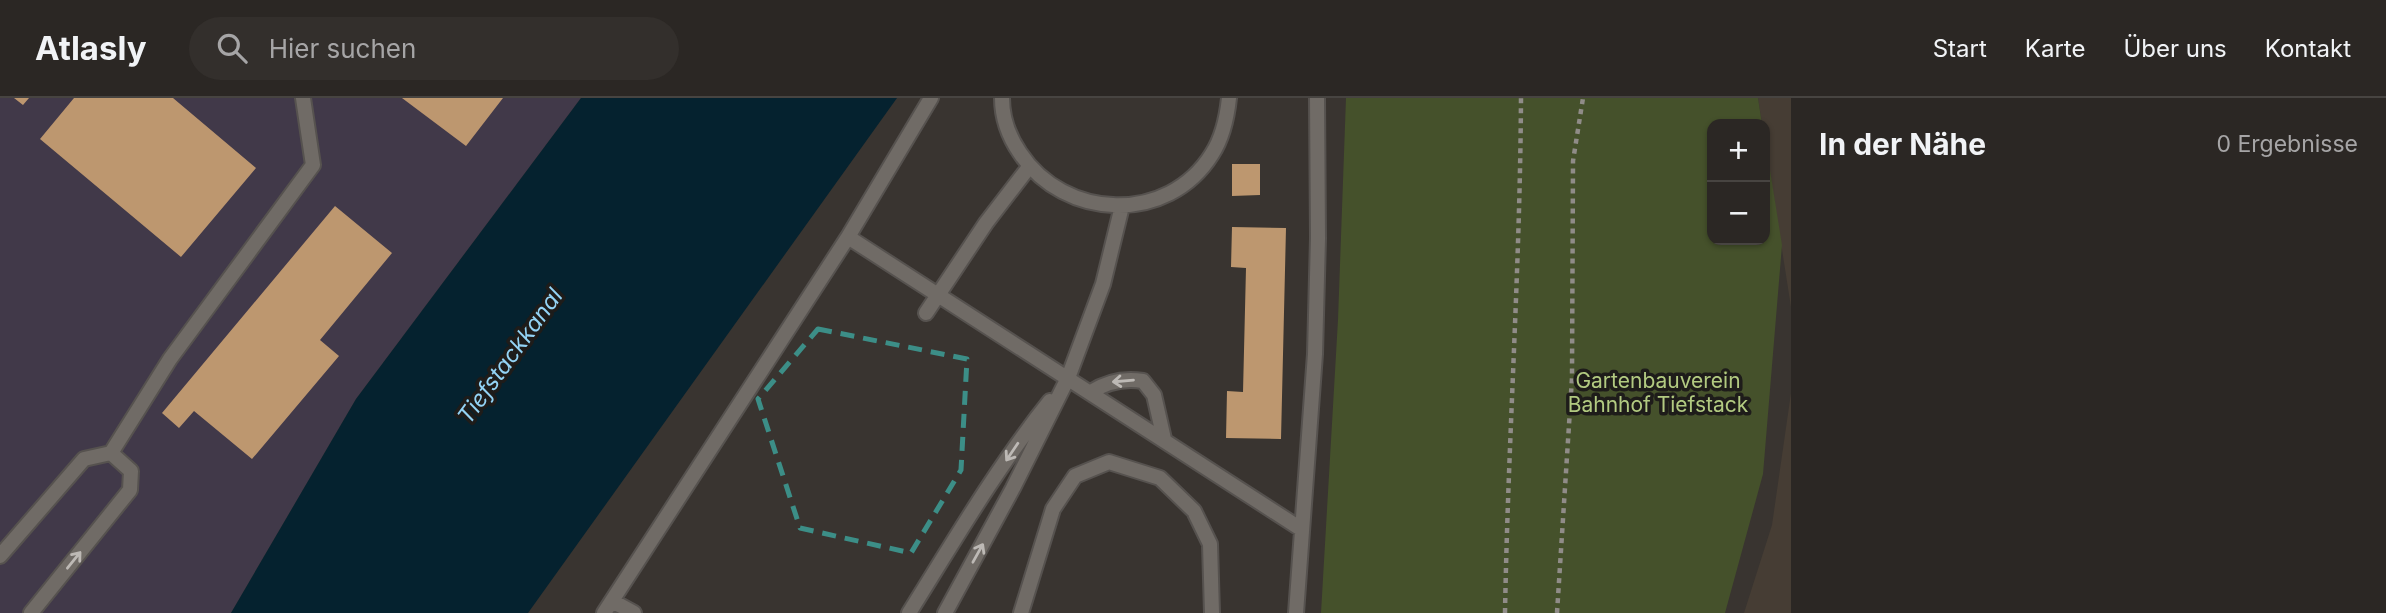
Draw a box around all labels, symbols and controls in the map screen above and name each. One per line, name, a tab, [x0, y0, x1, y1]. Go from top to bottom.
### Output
search box	[189, 17, 679, 80]
text: Atlasly	[35, 28, 147, 68]
icon: search	[213, 29, 251, 67]
text: Hier suchen	[269, 33, 416, 64]
text: Start	[1933, 34, 1987, 63]
text: Karte	[2025, 34, 2085, 63]
text: Über uns	[2123, 34, 2227, 63]
text: Kontakt	[2265, 34, 2351, 63]
map controls	[1707, 119, 1770, 245]
button: +	[1707, 119, 1770, 182]
text: In der Nähe	[1819, 126, 1986, 162]
text: 0 Ergebnisse	[2216, 130, 2358, 158]
button: −	[1707, 182, 1770, 245]
water label: Tiefstackkanal	[451, 282, 569, 429]
park label: Gartenbauverein Bahnhof Tiefstack	[1568, 368, 1749, 417]
one-way arrow	[1112, 375, 1135, 388]
one-way arrow	[1005, 441, 1019, 461]
one-way arrow	[972, 543, 985, 564]
one-way arrow	[66, 551, 81, 569]

